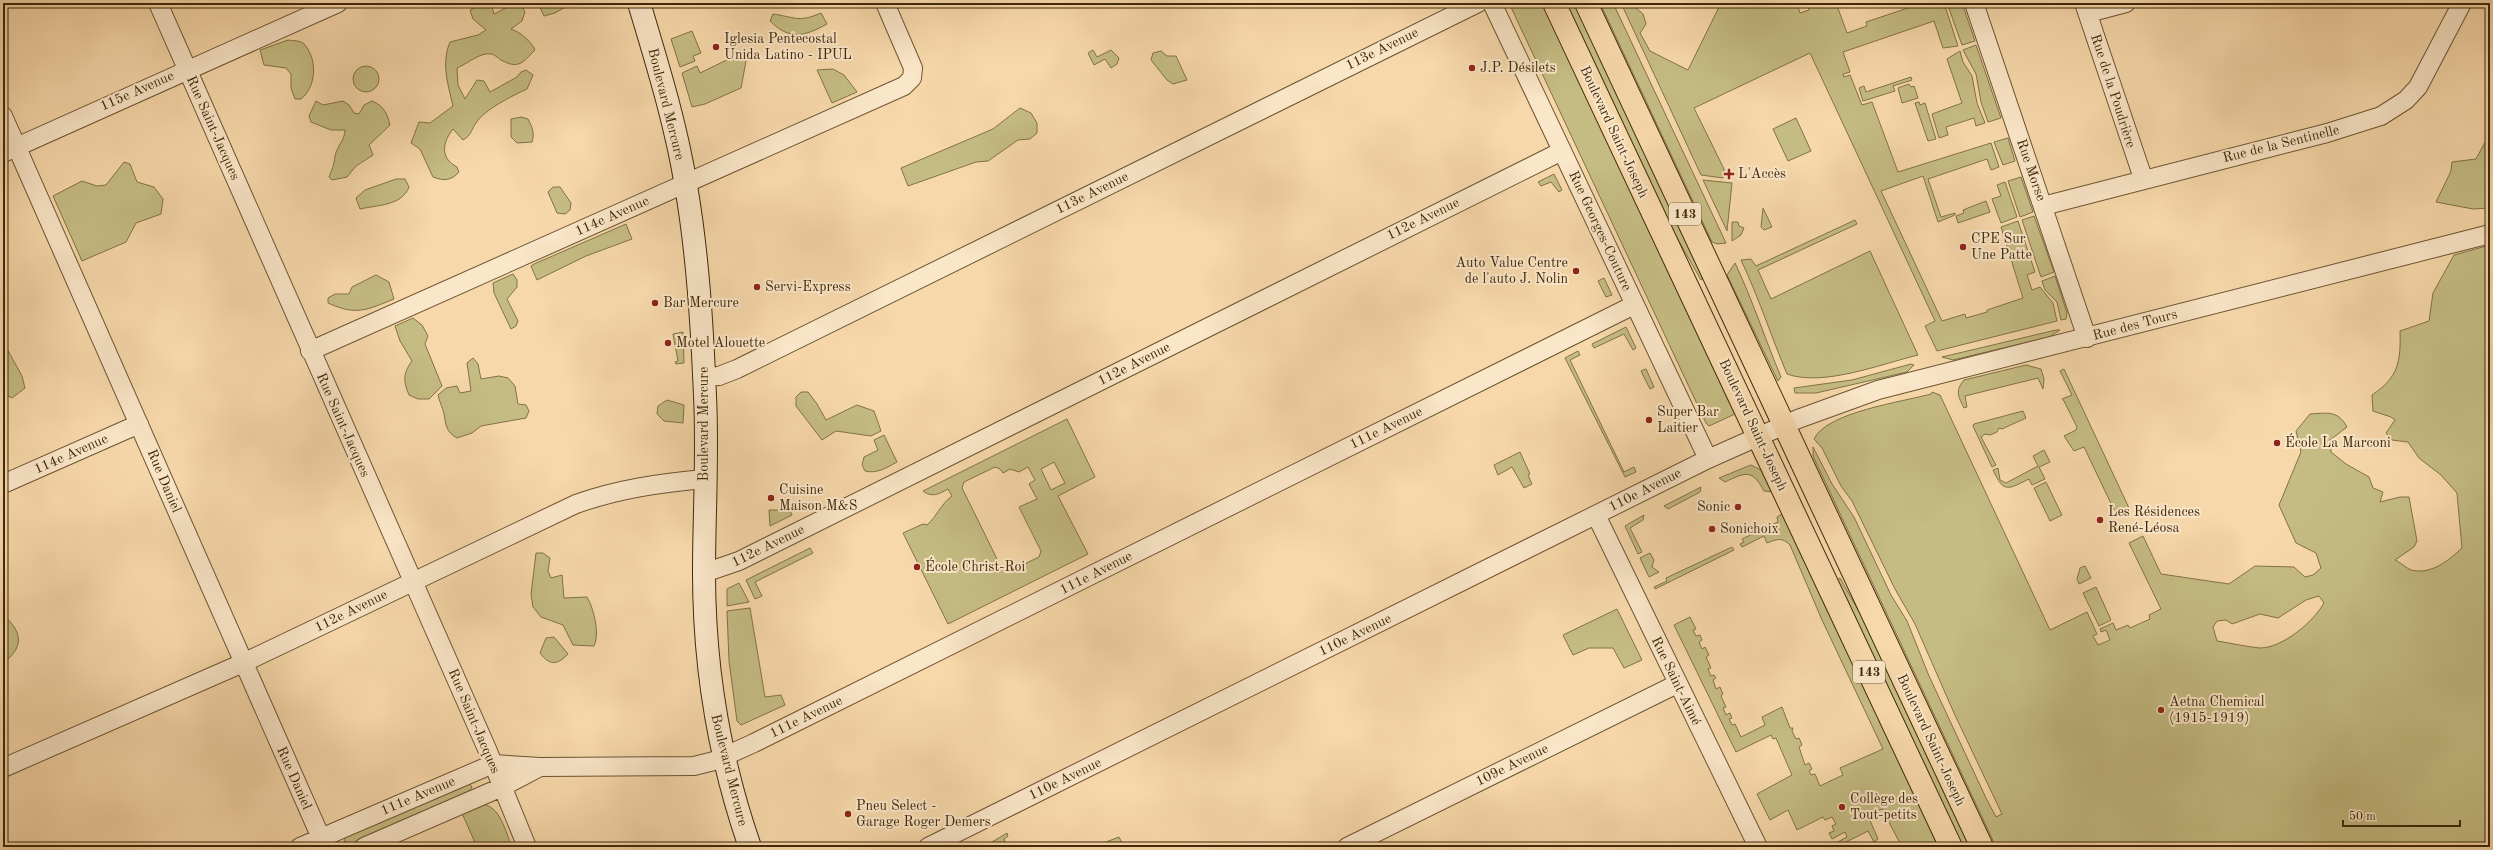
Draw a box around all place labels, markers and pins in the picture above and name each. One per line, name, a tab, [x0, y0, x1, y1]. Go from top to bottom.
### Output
place label: Iglesia Pentecostal Unida Latino - IPUL	[724, 32, 852, 62]
marker: Iglesia Pentecostal Unida Latino - IPUL	[711, 42, 721, 52]
place label: J.P. Désilets	[1480, 61, 1556, 75]
marker: J.P. Désilets	[1467, 63, 1477, 73]
place label: L'Accès	[1738, 167, 1786, 181]
marker: L'Accès	[1723, 168, 1735, 180]
place label: CPE Sur Une Patte	[1971, 232, 2032, 262]
marker: CPE Sur Une Patte	[1958, 242, 1968, 252]
place label: Auto Value Centre de l'auto J. Nolin	[1455, 256, 1568, 286]
marker: Auto Value Centre de l'auto J. Nolin	[1571, 266, 1581, 276]
place label: Servi-Express	[765, 280, 851, 294]
marker: Servi-Express	[752, 282, 762, 292]
place label: Bar Mercure	[663, 296, 739, 310]
marker: Bar Mercure	[650, 298, 660, 308]
place label: Motel Alouette	[676, 336, 765, 350]
marker: Motel Alouette	[663, 338, 673, 348]
place label: Super Bar Laitier	[1657, 405, 1719, 435]
marker: Super Bar Laitier	[1644, 415, 1654, 425]
place label: École La Marconi	[2285, 433, 2391, 450]
marker: École La Marconi	[2272, 438, 2282, 448]
place label: Cuisine Maison M&S	[779, 483, 857, 513]
marker: Cuisine Maison M&S	[766, 493, 776, 503]
place label: Sonic	[1697, 500, 1730, 514]
marker: Sonic	[1733, 502, 1743, 512]
place label: Les Résidences René-Léosa	[2108, 505, 2200, 535]
marker: Les Résidences René-Léosa	[2095, 515, 2105, 525]
place label: Sonichoix	[1720, 522, 1779, 536]
marker: Sonichoix	[1707, 524, 1717, 534]
place label: École Christ-Roi	[925, 557, 1025, 574]
marker: École Christ-Roi	[912, 562, 922, 572]
place label: Aetna Chemical (1915-1919)	[2169, 695, 2265, 725]
marker: Aetna Chemical (1915-1919)	[2156, 705, 2166, 715]
place label: Collège des Tout-petits	[1850, 792, 1918, 822]
place label: Pneu Select - Garage Roger Demers	[856, 799, 991, 829]
marker: Collège des Tout-petits	[1837, 802, 1847, 812]
marker: Pneu Select - Garage Roger Demers	[843, 809, 853, 819]

